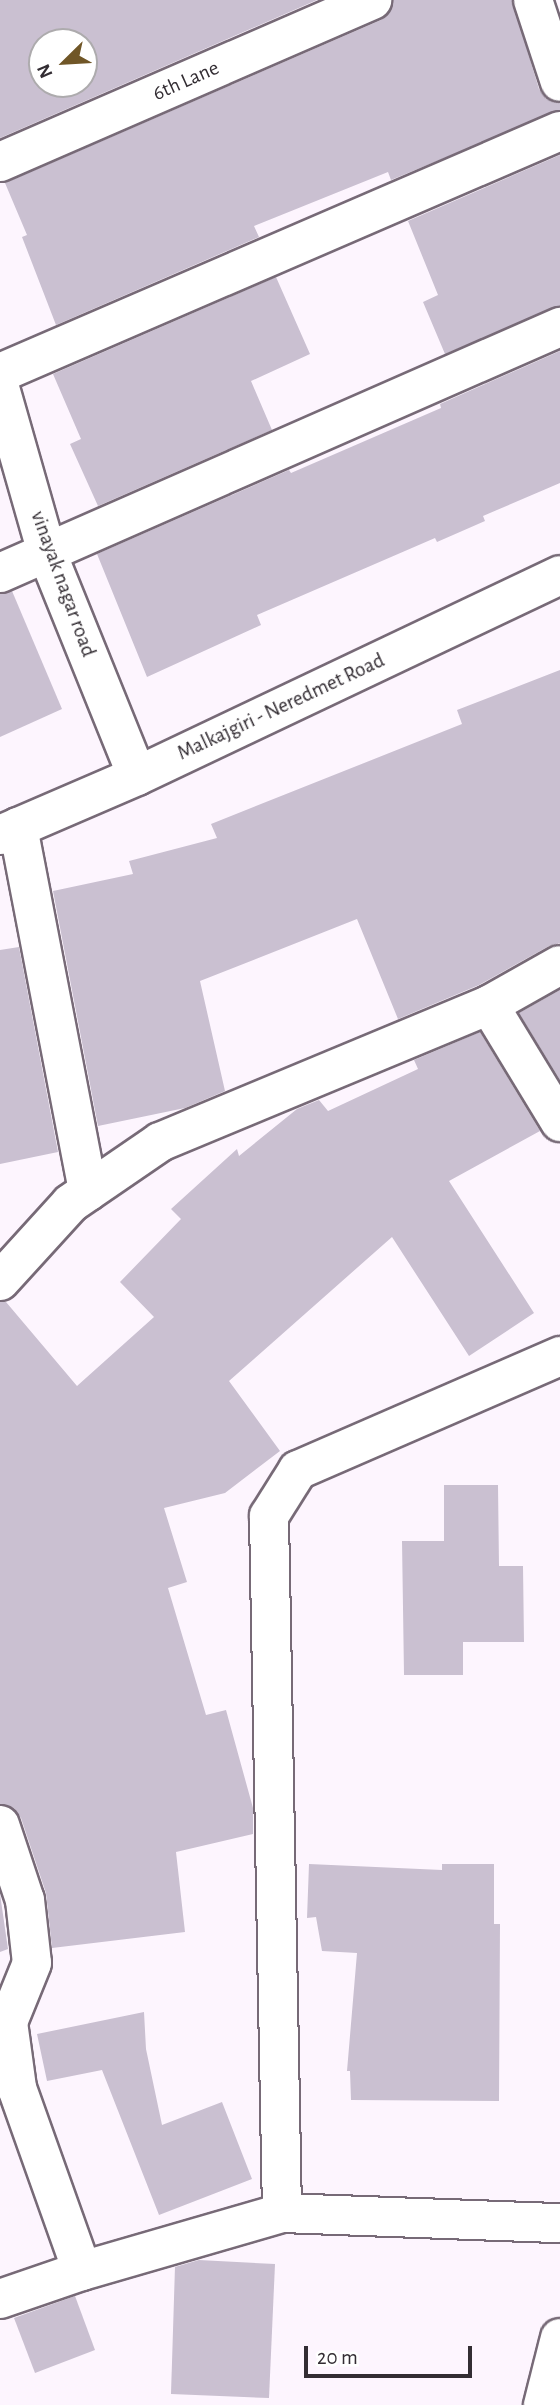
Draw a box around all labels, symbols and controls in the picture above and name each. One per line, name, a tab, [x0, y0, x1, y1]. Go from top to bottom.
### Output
north arrow	[28, 28, 98, 98]
street label: 6th Lane	[149, 55, 223, 107]
text: N	[34, 61, 57, 81]
street label: vinayak nagar road	[25, 508, 101, 660]
street label: Malkajgiri - Neredmet Road	[173, 648, 389, 766]
scale bar	[308, 2332, 476, 2376]
text: 20 m	[317, 2347, 358, 2368]

